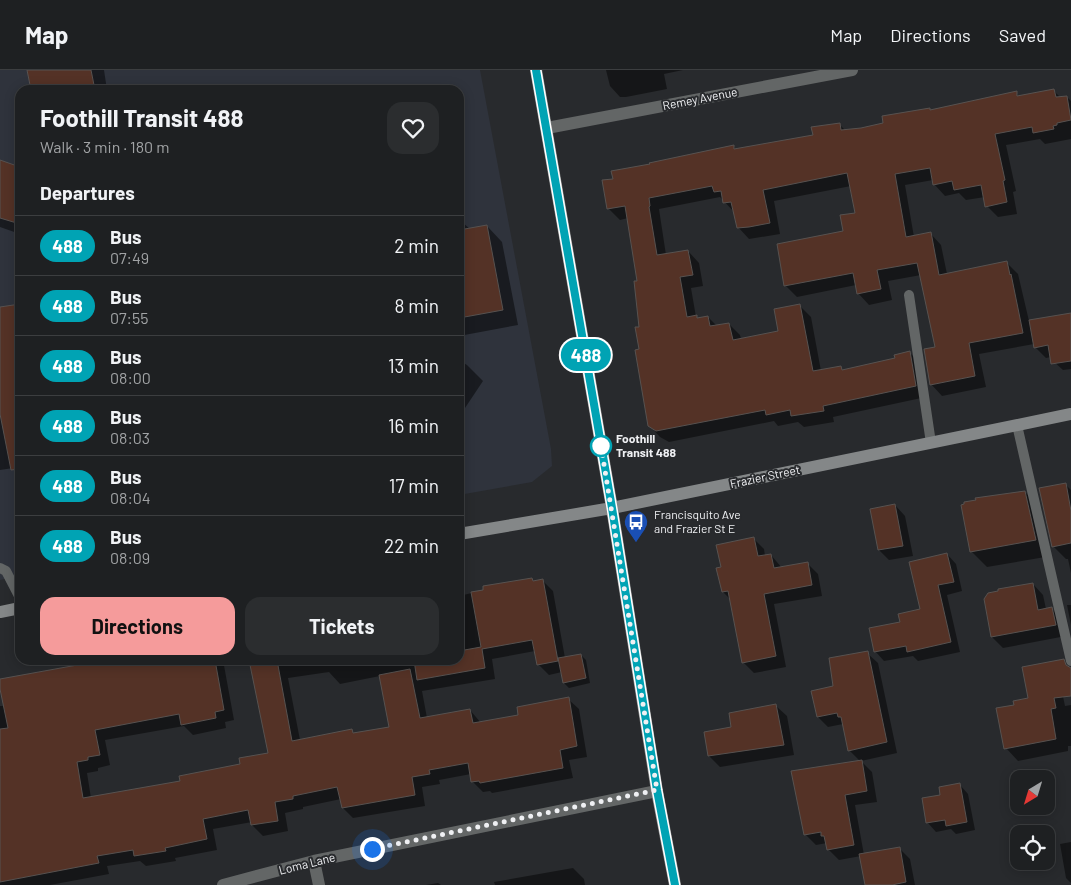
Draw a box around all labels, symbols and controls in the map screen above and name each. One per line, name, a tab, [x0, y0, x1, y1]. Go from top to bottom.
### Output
text: Map	[25, 20, 68, 49]
text: Map	[830, 24, 862, 46]
text: Directions	[890, 24, 971, 46]
text: Saved	[999, 24, 1046, 46]
street label: Remey Avenue	[661, 84, 738, 112]
button: heart	[387, 102, 439, 154]
text: Foothill Transit 488	[40, 103, 243, 132]
text: Walk · 3 min · 180 m	[40, 137, 169, 156]
text: Departures	[40, 181, 135, 204]
text: Bus	[110, 225, 142, 248]
text: 2 min	[394, 234, 439, 257]
text: 488	[52, 235, 83, 257]
text: 07:49	[110, 248, 149, 267]
text: Bus	[110, 285, 142, 308]
text: 8 min	[395, 294, 439, 317]
text: 488	[52, 295, 83, 317]
text: 07:55	[110, 308, 148, 327]
line badge: 488	[557, 339, 615, 371]
text: 488	[571, 344, 601, 366]
text: Bus	[110, 345, 142, 368]
text: 13 min	[388, 354, 439, 377]
text: 488	[52, 355, 83, 377]
text: 08:00	[110, 368, 151, 387]
text: Bus	[110, 405, 142, 428]
text: 16 min	[388, 414, 439, 437]
text: 488	[52, 415, 83, 437]
text: 08:03	[110, 428, 150, 447]
place label: Foothill Transit 488	[616, 431, 677, 459]
marker: Foothill Transit 488	[590, 435, 612, 457]
street label: Frazier Street	[728, 462, 801, 490]
text: Bus	[110, 465, 142, 488]
text: 17 min	[389, 474, 439, 497]
text: 488	[52, 475, 83, 497]
text: 08:04	[110, 488, 151, 507]
place label: Francisquito Ave and Frazier St E	[654, 507, 741, 535]
bus stop icon: Francisquito Ave and Frazier St E	[623, 509, 649, 543]
text: Bus	[110, 525, 142, 548]
text: 22 min	[384, 534, 439, 557]
text: 488	[52, 535, 83, 557]
text: 08:09	[110, 548, 150, 567]
button: Directions	[40, 597, 235, 655]
button: Tickets	[245, 597, 439, 655]
north arrow	[1010, 770, 1055, 815]
map controls	[1010, 770, 1055, 870]
button: locate	[1010, 825, 1055, 870]
your location	[360, 837, 385, 862]
street label: Loma Lane	[277, 849, 336, 877]

